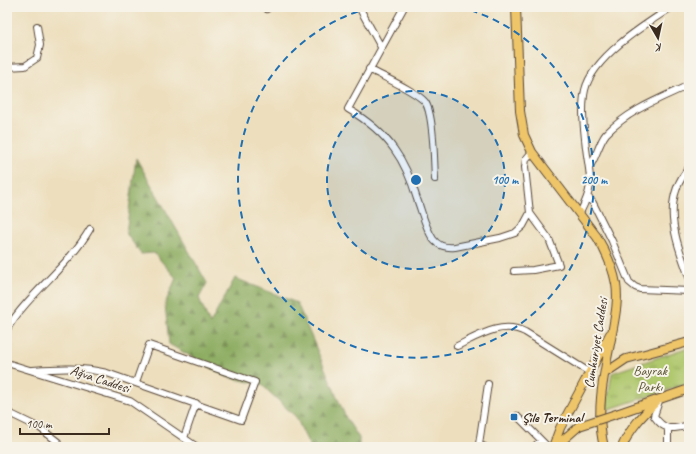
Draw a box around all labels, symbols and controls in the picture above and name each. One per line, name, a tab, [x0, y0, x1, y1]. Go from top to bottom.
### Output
north arrow	[638, 18, 678, 58]
text: K	[653, 41, 663, 56]
text: 100 m	[492, 172, 519, 188]
text: 200 m	[581, 172, 608, 188]
centre of rings	[409, 173, 423, 187]
street label: Cumhuriyet Caddesi	[580, 294, 612, 389]
street label: Ağva Caddesi	[68, 361, 134, 397]
park label: Bayrak Parkı	[633, 362, 668, 395]
place label: Şile Terminal	[522, 409, 585, 426]
scale bar	[20, 410, 109, 436]
marker: Şile Terminal	[509, 412, 519, 422]
text: 100 m	[26, 416, 53, 432]

